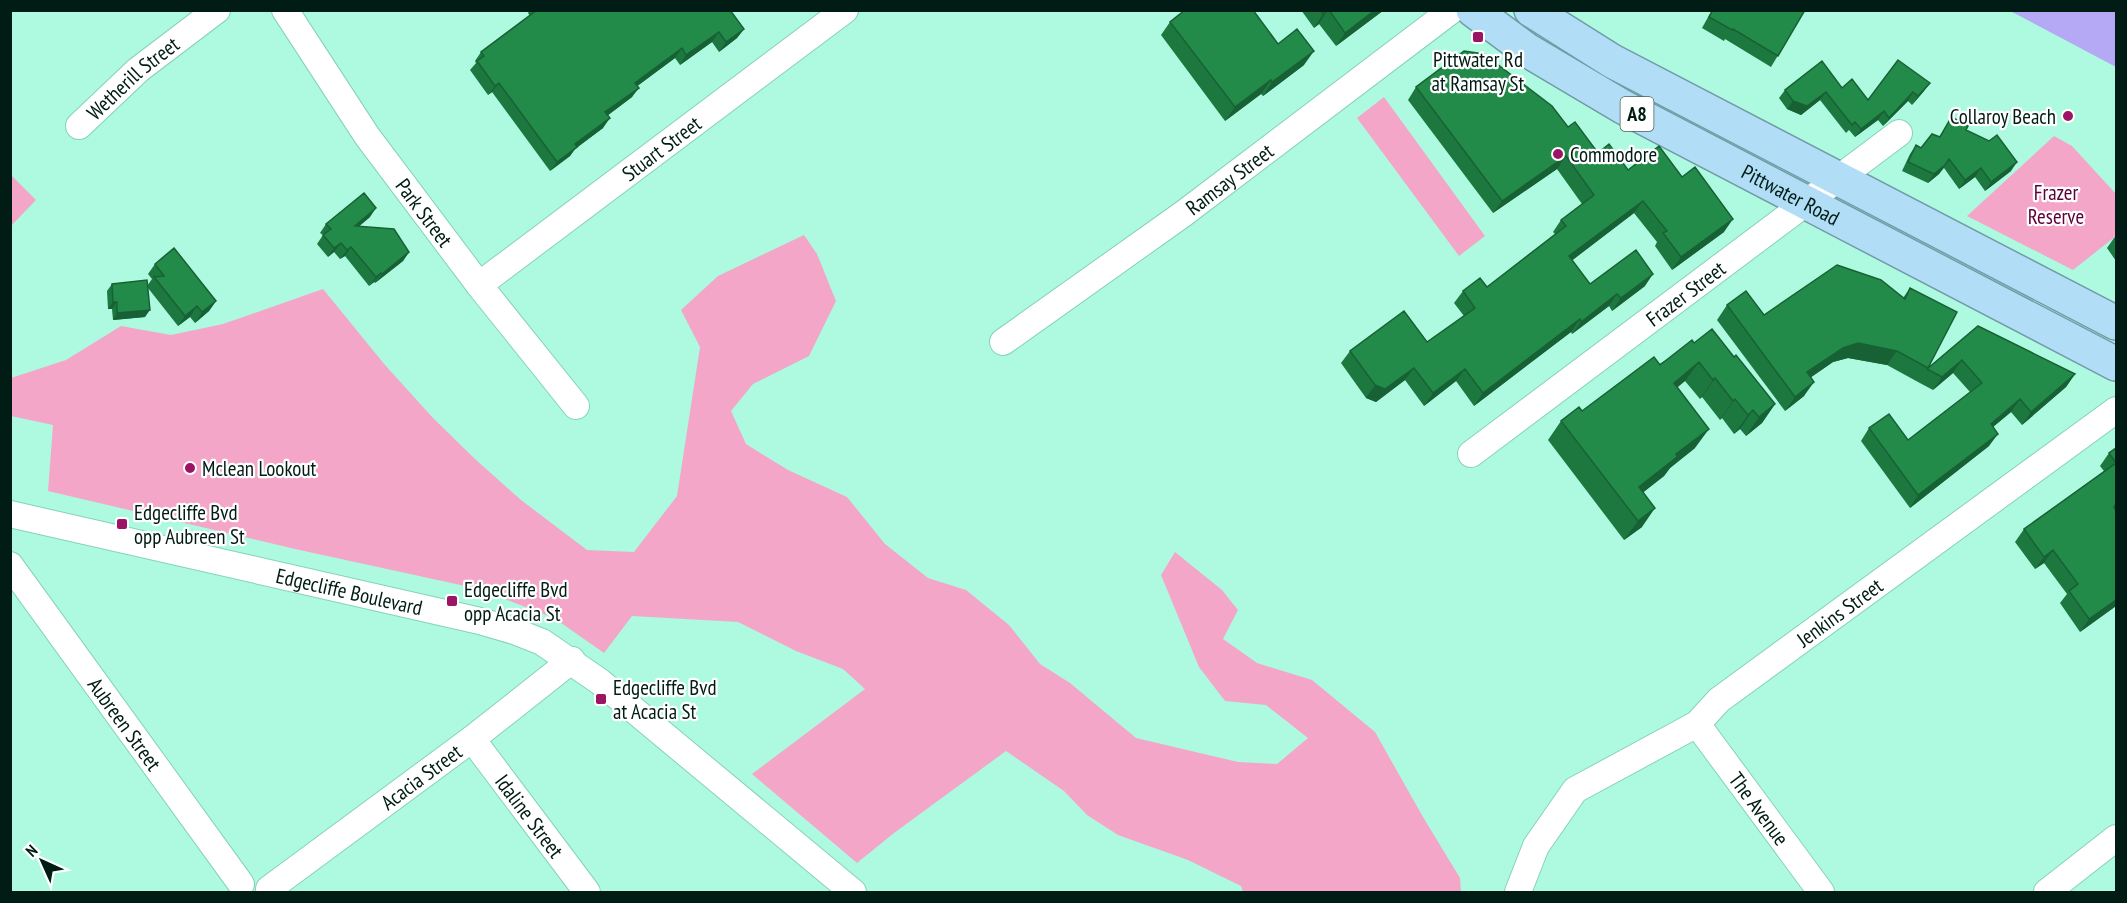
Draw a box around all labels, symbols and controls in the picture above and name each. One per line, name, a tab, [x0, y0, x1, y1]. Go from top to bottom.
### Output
street label: Wetherill Street	[81, 30, 184, 125]
marker: Pittwater Rd at Ramsay St	[1471, 30, 1485, 44]
place label: Pittwater Rd at Ramsay St	[1432, 46, 1525, 97]
road number: A8	[1620, 97, 1654, 131]
place label: Collaroy Beach	[1950, 103, 2056, 130]
street label: Stuart Street	[616, 109, 706, 187]
marker: Collaroy Beach	[2061, 109, 2075, 123]
street label: Ramsay Street	[1180, 137, 1279, 221]
place label: Commodore	[1570, 141, 1657, 168]
marker: Commodore	[1551, 147, 1565, 161]
street label: Pittwater Road	[1737, 158, 1844, 231]
street label: Park Street	[390, 173, 459, 252]
park label: Frazer Reserve	[2028, 179, 2084, 230]
street label: Frazer Street	[1640, 254, 1731, 332]
place label: Mclean Lookout	[202, 455, 317, 482]
marker: Mclean Lookout	[183, 461, 197, 475]
place label: Edgecliffe Bvd opp Aubreen St	[134, 499, 245, 550]
marker: Edgecliffe Bvd opp Aubreen St	[115, 517, 129, 531]
street label: Edgecliffe Boulevard	[274, 562, 425, 621]
street label: Jenkins Street	[1790, 572, 1888, 653]
place label: Edgecliffe Bvd opp Acacia St	[464, 576, 568, 627]
marker: Edgecliffe Bvd opp Acacia St	[445, 594, 459, 608]
street label: Aubreen Street	[82, 672, 168, 776]
place label: Edgecliffe Bvd at Acacia St	[613, 674, 717, 725]
marker: Edgecliffe Bvd at Acacia St	[594, 692, 608, 706]
street label: Acacia Street	[375, 738, 467, 815]
street label: The Avenue	[1723, 767, 1795, 850]
street label: Idaline Street	[490, 769, 570, 863]
north arrow	[12, 831, 72, 891]
text: N	[21, 840, 42, 861]

